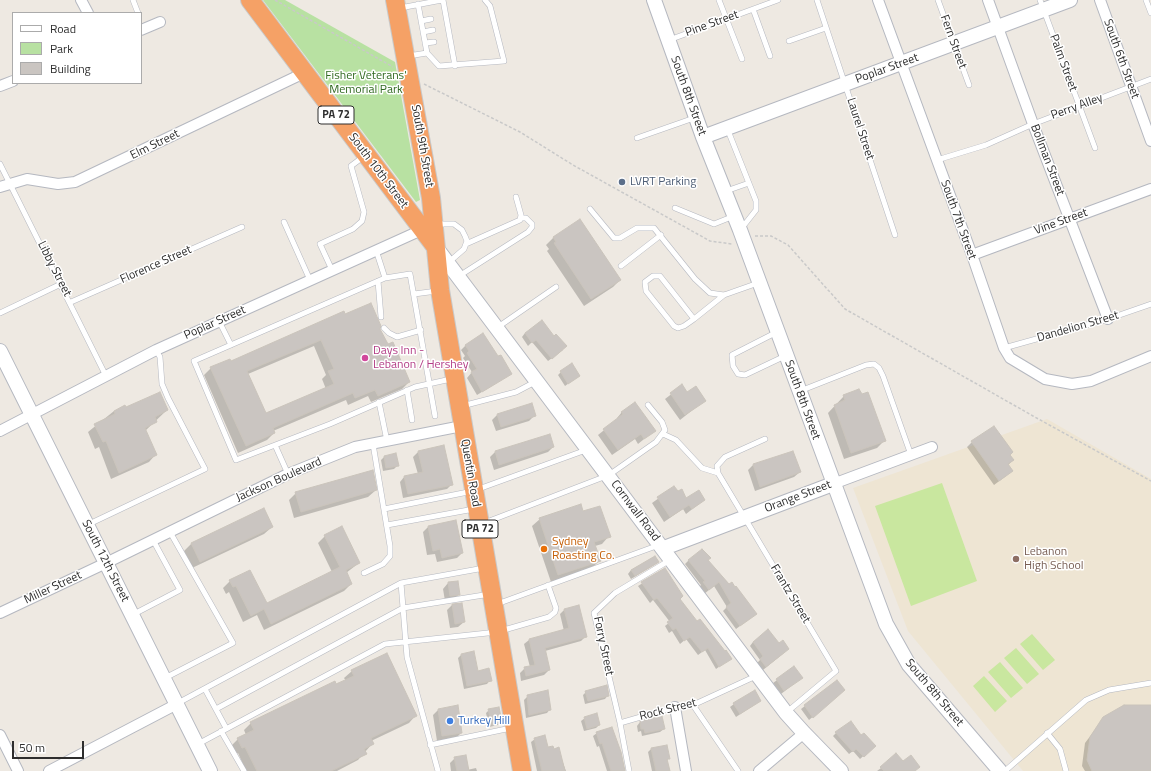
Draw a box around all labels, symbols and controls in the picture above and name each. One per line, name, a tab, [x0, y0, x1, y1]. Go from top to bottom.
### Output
street label: Pine Street	[683, 8, 741, 40]
legend	[12, 12, 142, 84]
street label: Fern Street	[937, 13, 969, 71]
street label: South 6th Street	[1100, 17, 1142, 101]
text: Road	[50, 19, 76, 38]
street label: Palm Street	[1046, 33, 1080, 93]
text: Park	[50, 39, 73, 58]
street label: Poplar Street	[853, 51, 921, 87]
street label: South 8th Street	[667, 54, 709, 138]
text: Building	[50, 59, 91, 78]
park label: Fisher Veterans' Memorial Park	[325, 69, 407, 97]
street label: Perry Alley	[1049, 91, 1105, 123]
street label: Laurel Street	[843, 96, 877, 162]
street label: South 9th Street	[408, 104, 436, 188]
road number: PA 72	[318, 106, 354, 124]
street label: Bollman Street	[1027, 122, 1067, 198]
street label: Elm Street	[128, 127, 182, 163]
street label: South 10th Street	[345, 131, 411, 211]
place label: LVRT Parking	[630, 175, 696, 189]
marker: LVRT Parking	[617, 177, 627, 187]
street label: South 7th Street	[937, 178, 979, 262]
street label: Vine Street	[1032, 206, 1090, 238]
street label: Libby Street	[34, 239, 74, 299]
street label: Florence Street	[118, 243, 194, 287]
street label: Poplar Street	[182, 303, 248, 343]
street label: Dandelion Street	[1035, 308, 1121, 346]
place label: Days Inn - Lebanon / Hershey	[373, 344, 469, 372]
marker: Days Inn - Lebanon / Hershey	[360, 353, 370, 363]
street label: South 8th Street	[781, 358, 823, 442]
street label: Quentin Road	[457, 438, 483, 508]
street label: Jackson Boulevard	[234, 455, 324, 505]
street label: Cornwall Road	[607, 478, 663, 544]
street label: Orange Street	[763, 478, 833, 516]
street label: South 12th Street	[78, 518, 132, 604]
road number: PA 72	[462, 520, 498, 538]
place label: Sydney Roasting Co.	[552, 535, 615, 563]
marker: Sydney Roasting Co.	[539, 544, 549, 554]
place label: Lebanon High School	[1024, 545, 1084, 573]
marker: Lebanon High School	[1011, 554, 1021, 564]
street label: Frantz Street	[767, 562, 813, 626]
street label: Miller Street	[22, 568, 84, 608]
street label: Forry Street	[590, 615, 616, 677]
street label: South 8th Street	[902, 656, 966, 730]
street label: Rock Street	[638, 696, 698, 724]
place label: Turkey Hill	[458, 714, 510, 728]
marker: Turkey Hill	[445, 716, 455, 726]
scale bar	[14, 733, 86, 759]
text: 50 m	[19, 738, 45, 757]

